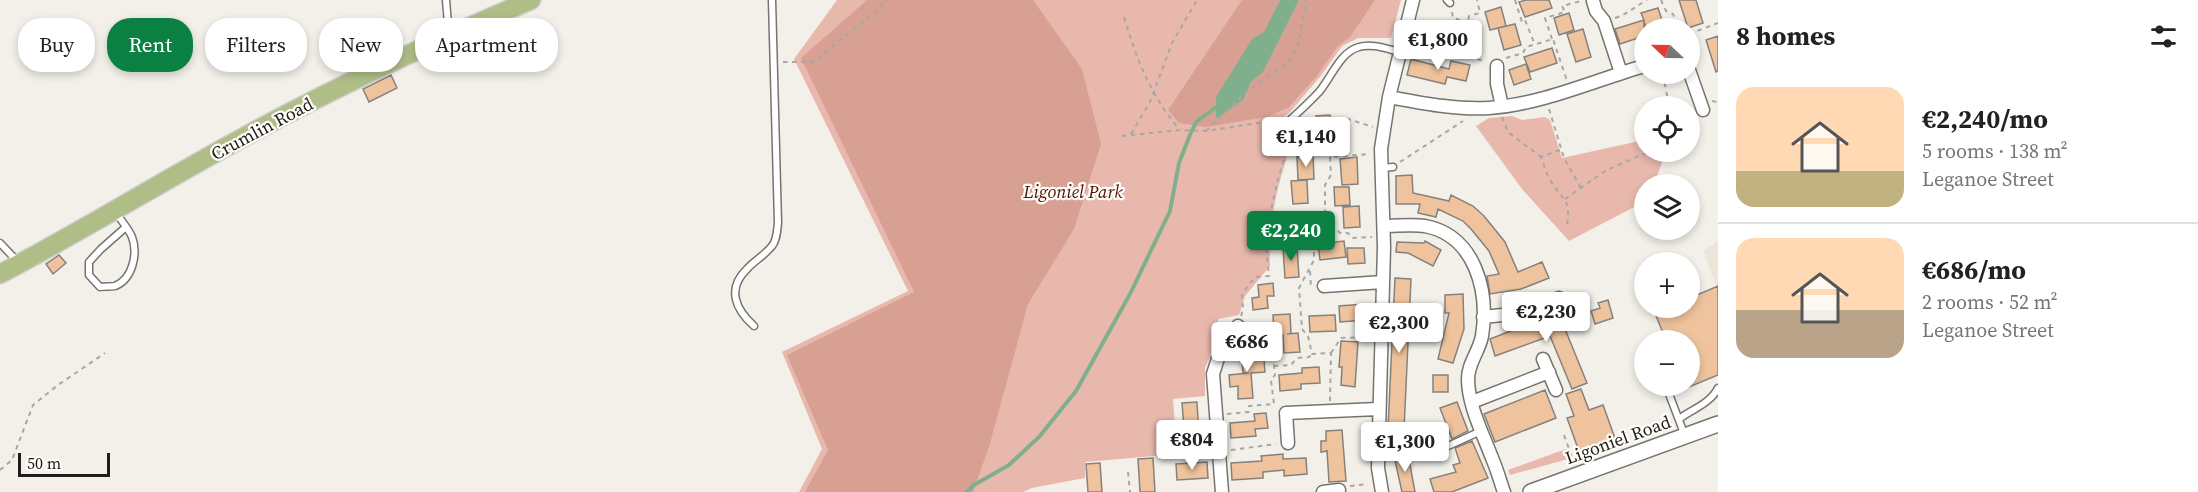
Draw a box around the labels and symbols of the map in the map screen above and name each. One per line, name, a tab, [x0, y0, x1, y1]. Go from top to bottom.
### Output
north arrow	[1634, 18, 1700, 84]
pin: €1,800	[1389, 20, 1487, 71]
street label: Crumlin Road	[206, 91, 317, 166]
pin: €1,140	[1257, 117, 1355, 168]
park label: Ligoniel Park	[1022, 179, 1123, 204]
pin: €2,240	[1242, 211, 1340, 262]
pin: €2,230	[1497, 292, 1595, 343]
pin: €2,300	[1350, 303, 1448, 354]
pin: €686	[1211, 322, 1283, 373]
street label: Ligoniel Road	[1562, 409, 1674, 470]
pin: €804	[1156, 420, 1228, 471]
pin: €1,300	[1356, 422, 1454, 473]
scale bar	[18, 450, 110, 478]

